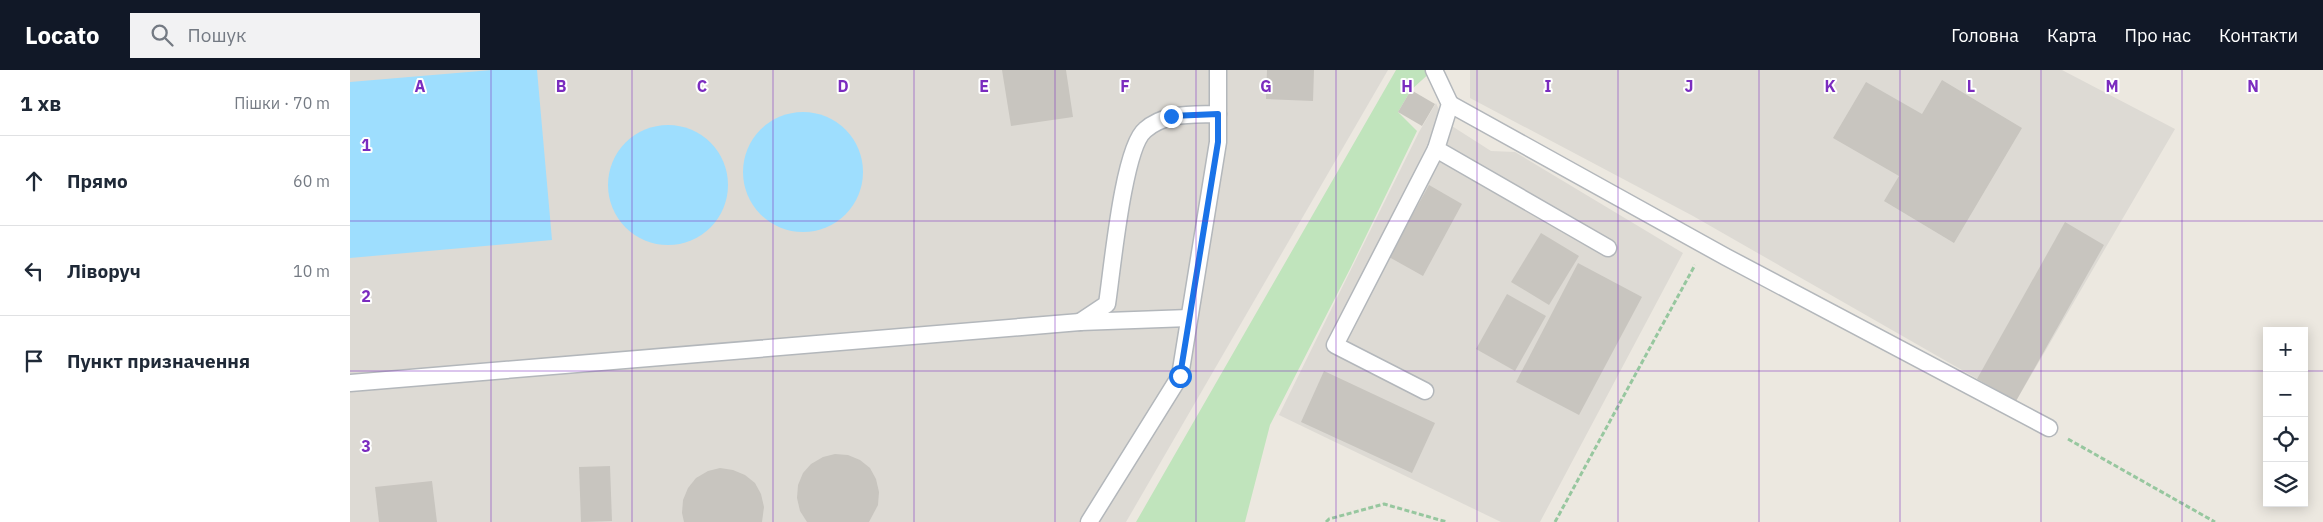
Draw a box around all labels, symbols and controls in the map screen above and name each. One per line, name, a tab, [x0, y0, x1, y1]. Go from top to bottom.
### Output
search box	[130, 13, 480, 58]
text: Locato	[25, 19, 100, 51]
icon: search	[148, 21, 176, 49]
text: Пошук	[188, 23, 246, 47]
text: Головна	[1951, 24, 2019, 47]
text: Карта	[2047, 24, 2097, 47]
text: Про нас	[2125, 24, 2191, 47]
text: Контакти	[2219, 24, 2298, 47]
text: A	[415, 76, 426, 96]
text: B	[556, 76, 567, 96]
text: C	[697, 76, 707, 96]
text: D	[837, 76, 849, 96]
text: E	[979, 76, 989, 96]
text: F	[1120, 76, 1130, 96]
text: G	[1260, 76, 1272, 96]
text: H	[1401, 76, 1413, 96]
text: I	[1545, 76, 1552, 96]
text: J	[1685, 76, 1693, 96]
text: K	[1824, 76, 1836, 96]
text: L	[1967, 76, 1975, 96]
text: M	[2105, 76, 2119, 96]
text: N	[2247, 76, 2259, 96]
text: 1 хв	[20, 89, 61, 117]
text: Пішки · 70 m	[234, 93, 330, 113]
route end	[1160, 105, 1183, 128]
text: 1	[361, 135, 371, 155]
icon: ahead	[20, 167, 48, 195]
text: Прямо	[67, 169, 128, 193]
text: 60 m	[293, 171, 330, 191]
icon: left	[20, 257, 48, 285]
text: Ліворуч	[67, 259, 141, 283]
text: 10 m	[293, 261, 330, 281]
text: 2	[361, 286, 371, 306]
map controls	[2263, 327, 2308, 507]
button: +	[2263, 327, 2308, 372]
icon: arrive	[20, 347, 48, 375]
text: Пункт призначення	[67, 349, 250, 373]
route start	[1169, 365, 1192, 388]
button: −	[2263, 372, 2308, 417]
button: locate	[2263, 417, 2308, 462]
text: 3	[361, 436, 371, 456]
button: layers	[2263, 462, 2308, 507]

